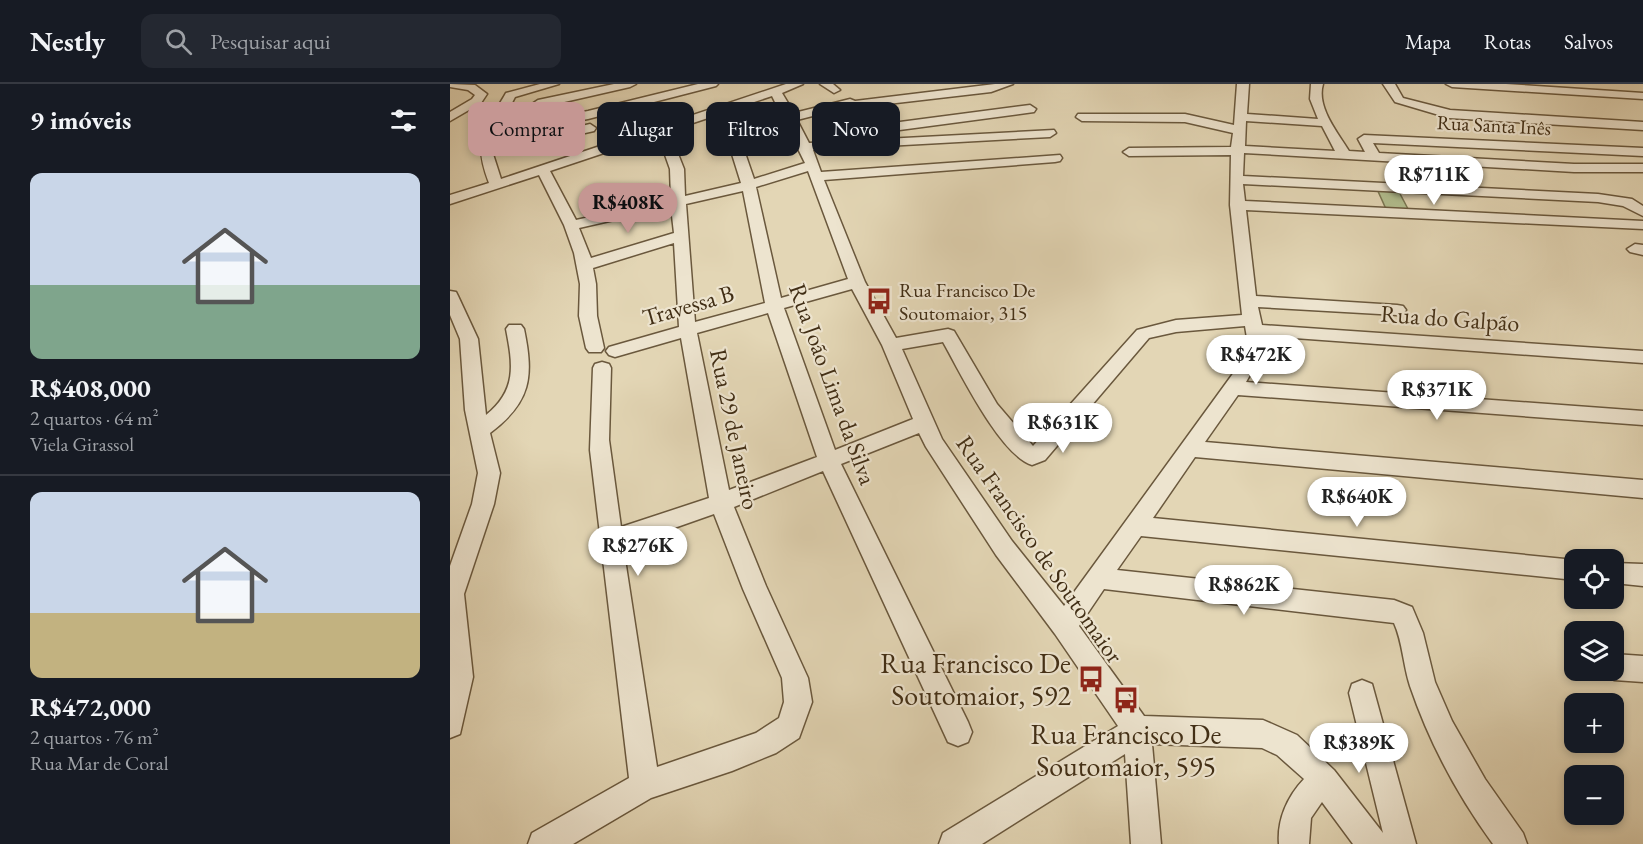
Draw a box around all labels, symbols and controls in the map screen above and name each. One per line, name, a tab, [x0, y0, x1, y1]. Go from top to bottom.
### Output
search box	[141, 14, 561, 68]
text: Nestly	[30, 23, 105, 59]
icon: search	[162, 25, 195, 58]
text: Pesquisar aqui	[210, 27, 330, 56]
text: Mapa	[1405, 28, 1451, 55]
text: Rotas	[1484, 28, 1531, 55]
text: Salvos	[1564, 28, 1613, 55]
chip: Comprar	[468, 102, 585, 156]
chip: Alugar	[597, 102, 694, 156]
chip: Filtros	[706, 102, 800, 156]
chip: Novo	[812, 102, 900, 156]
text: 9 imóveis	[30, 103, 131, 137]
icon: filters	[387, 104, 420, 137]
street label: Rua Santa Inês	[1436, 109, 1552, 141]
pin: R$711K	[1385, 155, 1483, 206]
text: R$711K	[1398, 161, 1470, 187]
pin: R$408K	[579, 183, 677, 234]
text: R$408K	[592, 189, 664, 215]
icon: home	[171, 212, 279, 320]
street label: Travessa B	[639, 277, 737, 333]
place label: Rua Francisco De Soutomaior, 315	[899, 277, 1035, 326]
street label: Rua João Lima da Silva	[782, 279, 884, 489]
bus stop icon: Rua Francisco De Soutomaior, 315	[864, 286, 894, 316]
street label: Rua do Galpão	[1379, 298, 1521, 338]
pin: R$472K	[1207, 335, 1305, 386]
text: R$472K	[1220, 341, 1292, 367]
street label: Rua 29 de Janeiro	[703, 346, 767, 512]
pin: R$371K	[1388, 370, 1486, 421]
text: R$408,000	[30, 371, 151, 405]
text: R$371K	[1401, 376, 1473, 402]
pin: R$631K	[1014, 403, 1112, 454]
text: 2 quartos · 64 m²	[30, 405, 159, 431]
text: R$631K	[1027, 409, 1099, 435]
street label: Rua Francisco de Soutomaior	[949, 429, 1131, 669]
text: Viela Girassol	[30, 431, 134, 457]
pin: R$640K	[1308, 477, 1406, 528]
text: R$640K	[1321, 483, 1393, 509]
pin: R$276K	[589, 526, 687, 577]
icon: home	[171, 531, 279, 639]
text: R$276K	[602, 532, 674, 558]
map controls	[1564, 549, 1624, 825]
button: locate	[1564, 549, 1624, 609]
pin: R$862K	[1195, 565, 1293, 616]
text: R$862K	[1208, 571, 1280, 597]
button: layers	[1564, 621, 1624, 681]
place label: Rua Francisco De Soutomaior, 592	[880, 645, 1072, 713]
bus stop icon: Rua Francisco De Soutomaior, 592	[1076, 664, 1106, 694]
bus stop icon: Rua Francisco De Soutomaior, 595	[1111, 685, 1141, 715]
text: R$472,000	[30, 690, 151, 724]
button: +	[1564, 693, 1624, 753]
place label: Rua Francisco De Soutomaior, 595	[1031, 716, 1221, 784]
pin: R$389K	[1310, 723, 1408, 774]
text: 2 quartos · 76 m²	[30, 724, 159, 750]
text: R$389K	[1323, 729, 1395, 755]
text: Rua Mar de Coral	[30, 750, 169, 776]
button: −	[1564, 765, 1624, 825]

